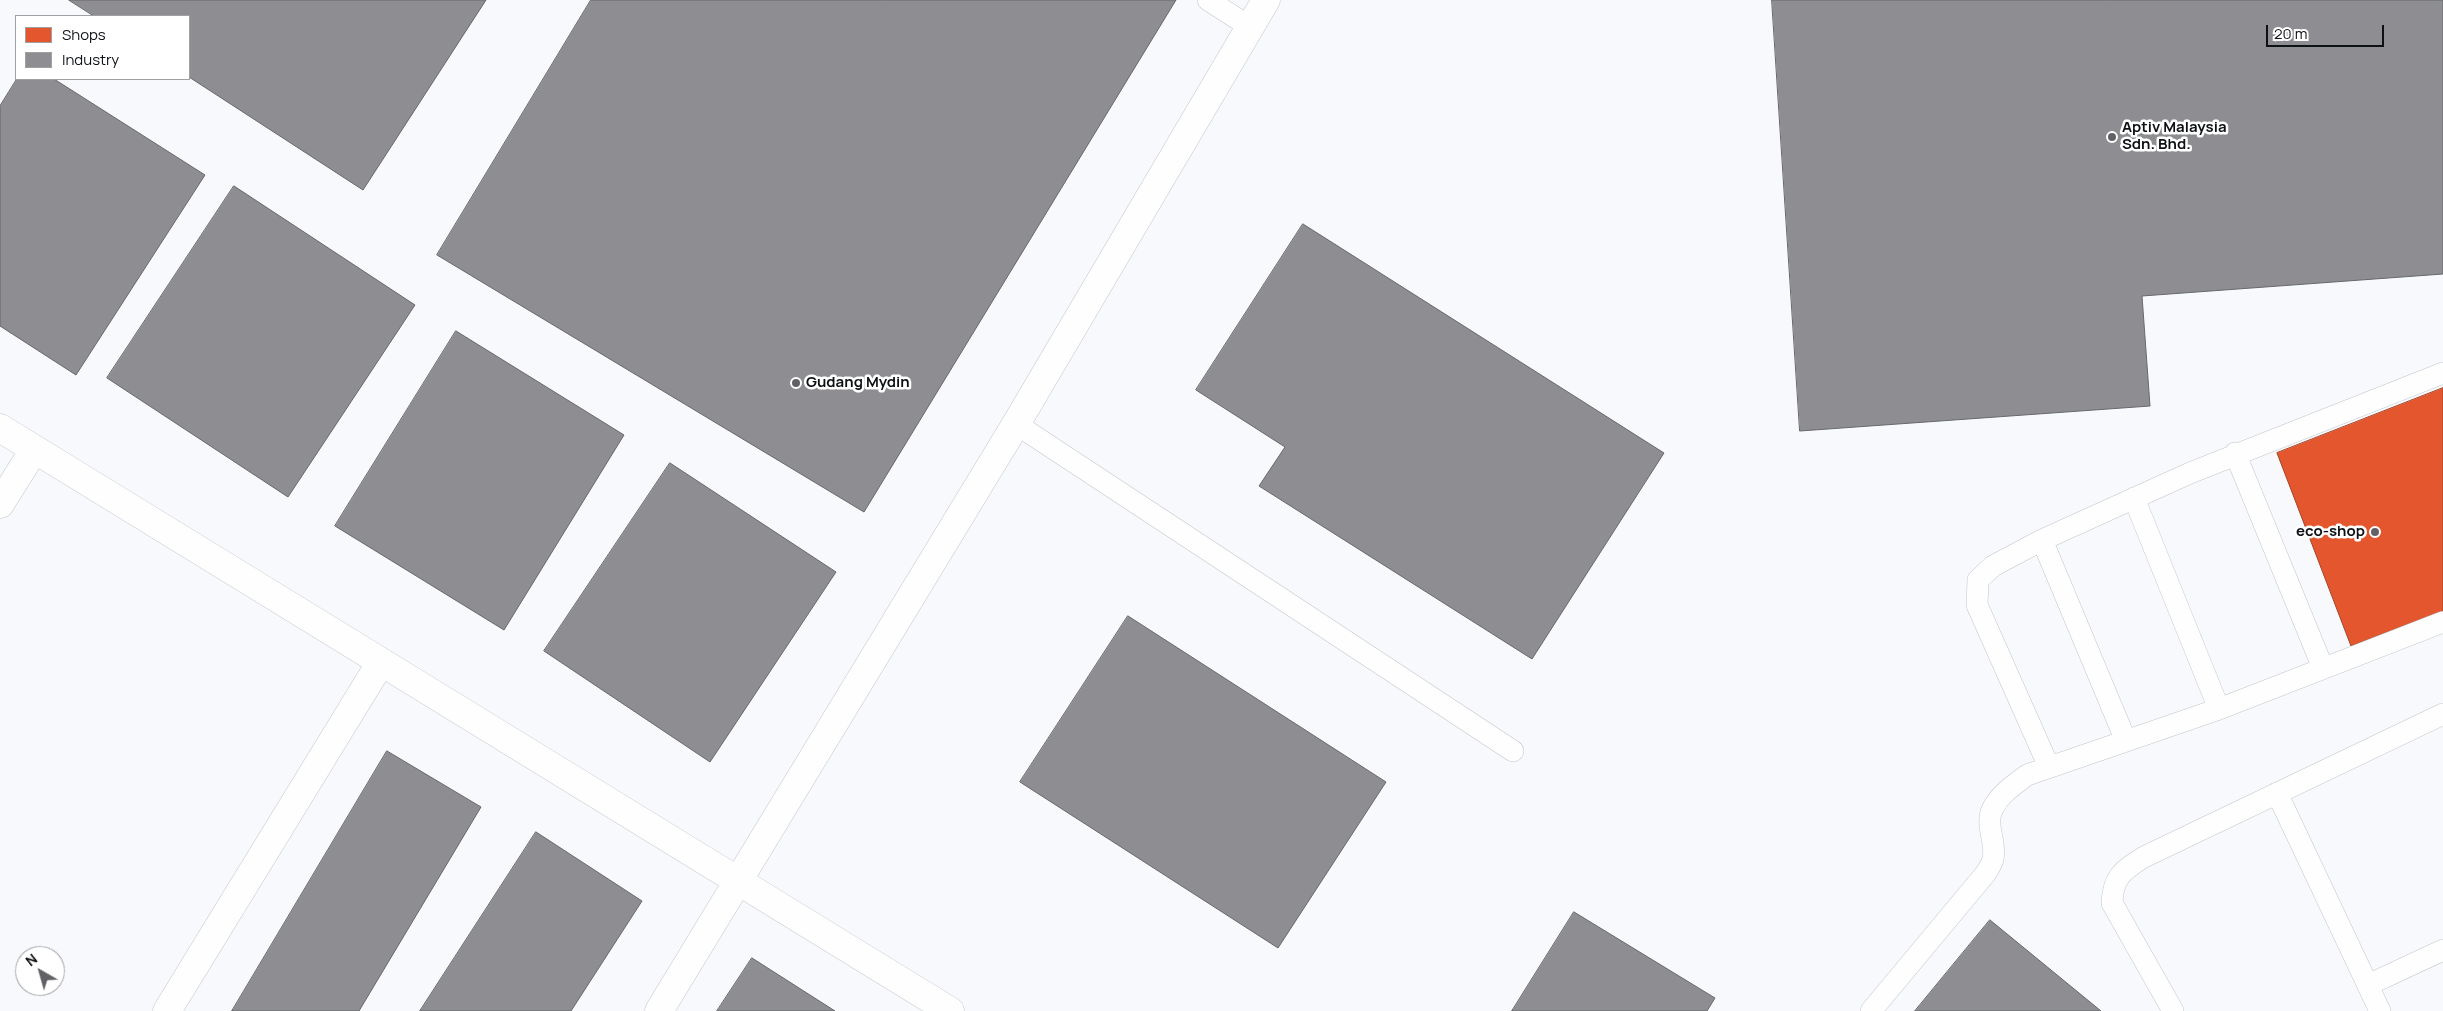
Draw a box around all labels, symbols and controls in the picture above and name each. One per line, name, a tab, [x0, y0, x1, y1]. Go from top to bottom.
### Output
legend	[15, 15, 190, 80]
scale bar	[2268, 15, 2386, 47]
text: 20 m	[2274, 23, 2307, 44]
text: Shops	[62, 24, 106, 45]
text: Industry	[62, 49, 119, 70]
place label: Aptiv Malaysia Sdn. Bhd.	[2122, 119, 2227, 154]
marker: Aptiv Malaysia Sdn. Bhd.	[2106, 131, 2118, 143]
place label: Gudang Mydin	[806, 374, 910, 392]
marker: Gudang Mydin	[790, 377, 802, 389]
place label: eco-shop	[2296, 523, 2365, 541]
marker: eco-shop	[2369, 526, 2381, 538]
north arrow	[15, 946, 65, 996]
text: N	[21, 949, 41, 970]

